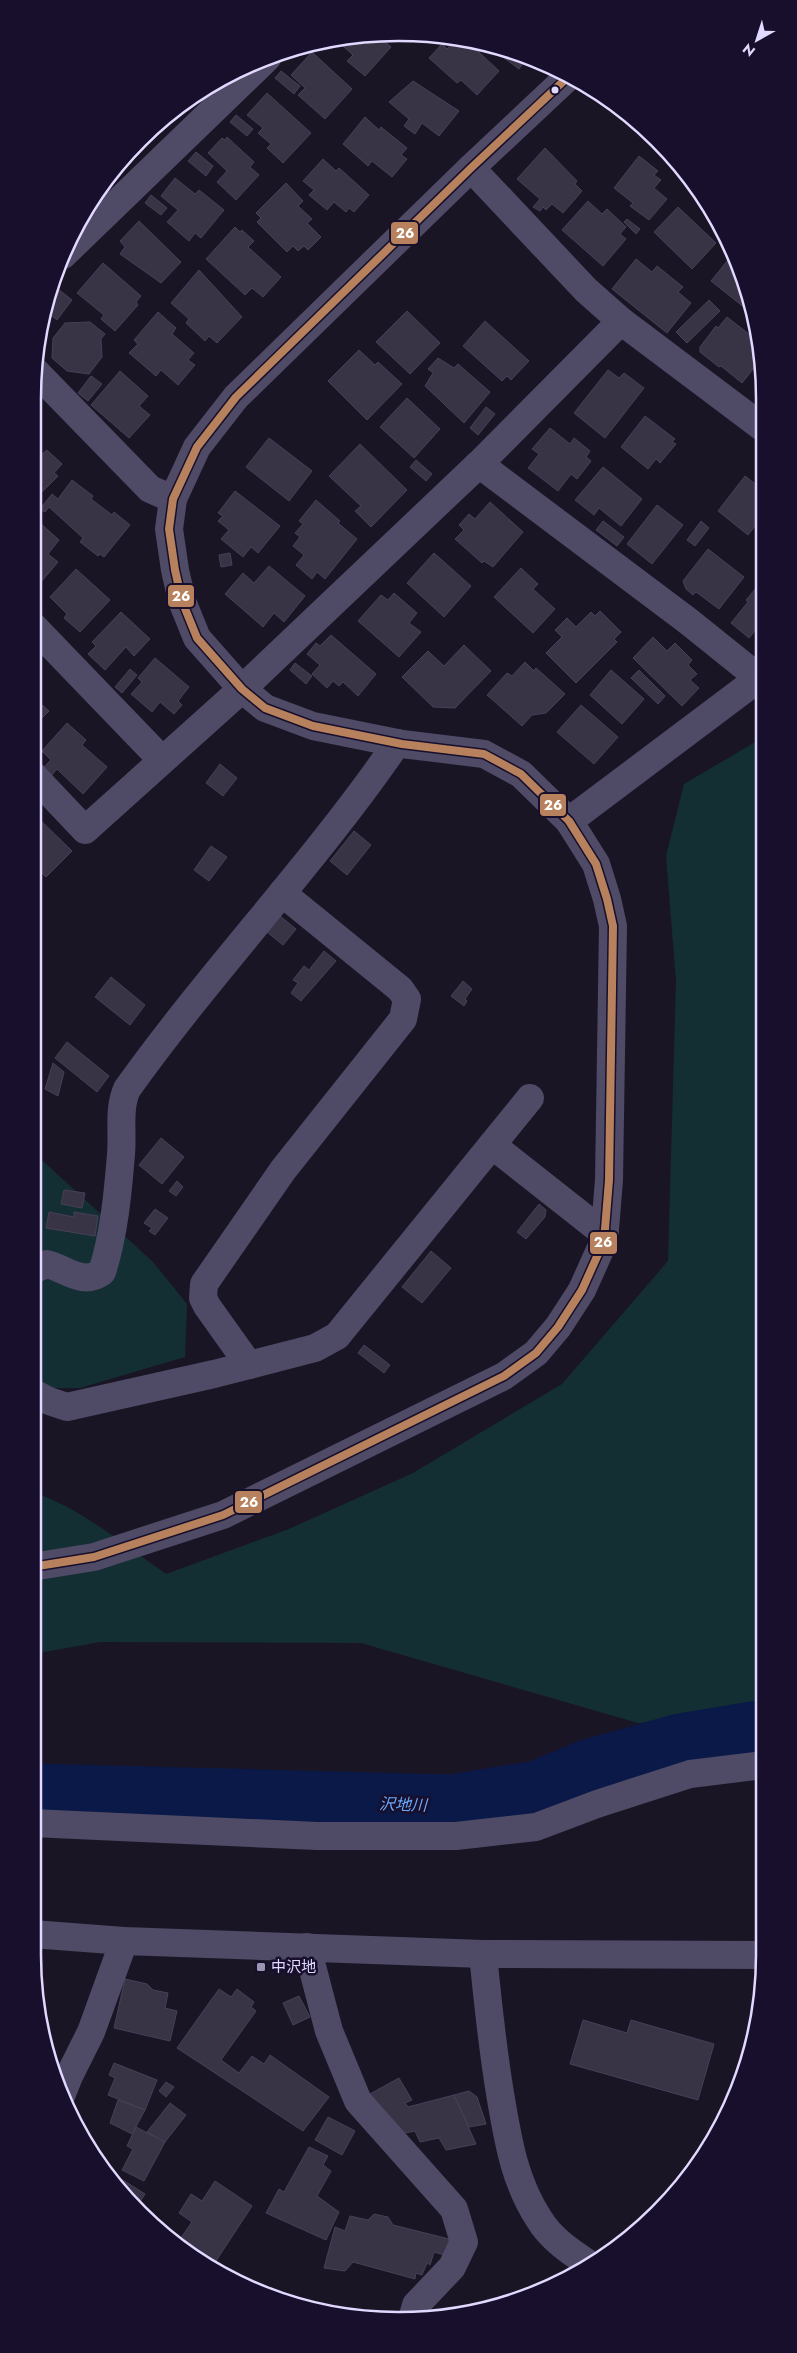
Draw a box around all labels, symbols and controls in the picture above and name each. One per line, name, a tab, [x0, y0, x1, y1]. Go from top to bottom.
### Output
north arrow	[732, 15, 782, 65]
text: N	[738, 39, 759, 61]
unlabelled marker	[550, 85, 560, 95]
line badge: 26	[390, 221, 419, 245]
text: 26	[396, 223, 414, 243]
line badge: 26	[167, 584, 195, 608]
text: 26	[172, 586, 190, 606]
line badge: 26	[539, 793, 567, 817]
text: 26	[544, 795, 562, 815]
line badge: 26	[589, 1231, 618, 1255]
text: 26	[594, 1232, 612, 1252]
line badge: 26	[234, 1490, 263, 1514]
text: 26	[240, 1492, 258, 1512]
water label: 沢地川	[379, 1792, 429, 1817]
place label: 中沢地	[271, 1956, 316, 1978]
marker: 中沢地	[255, 1961, 267, 1973]

